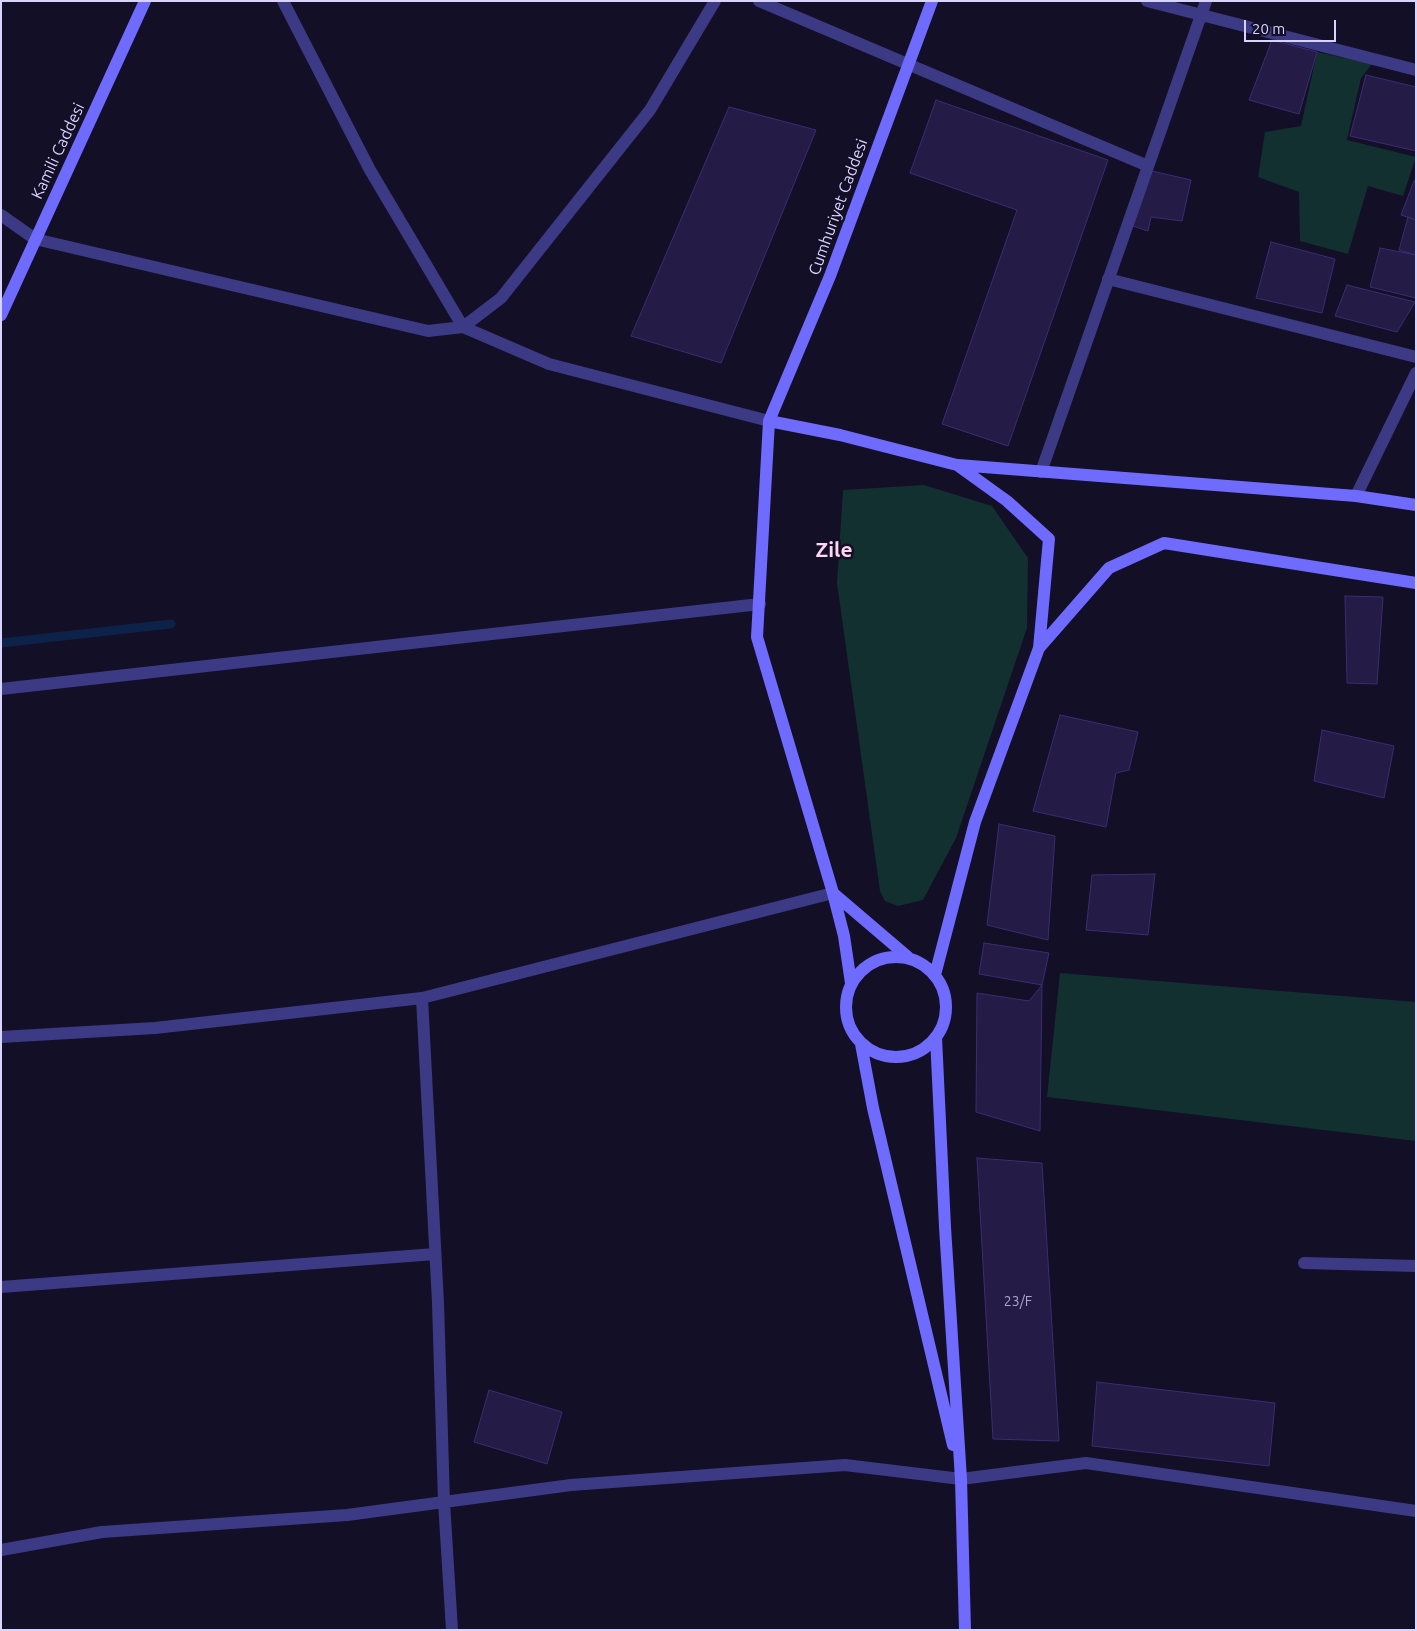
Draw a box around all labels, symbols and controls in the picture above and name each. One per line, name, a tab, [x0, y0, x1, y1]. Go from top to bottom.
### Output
scale bar	[1247, 10, 1340, 42]
text: 20 m	[1252, 20, 1285, 37]
street label: Kamili Caddesi	[27, 100, 89, 202]
street label: Cumhuriyet Caddesi	[804, 136, 872, 278]
district label: Zile	[815, 537, 853, 563]
house number: 23/F	[1004, 1293, 1032, 1309]

